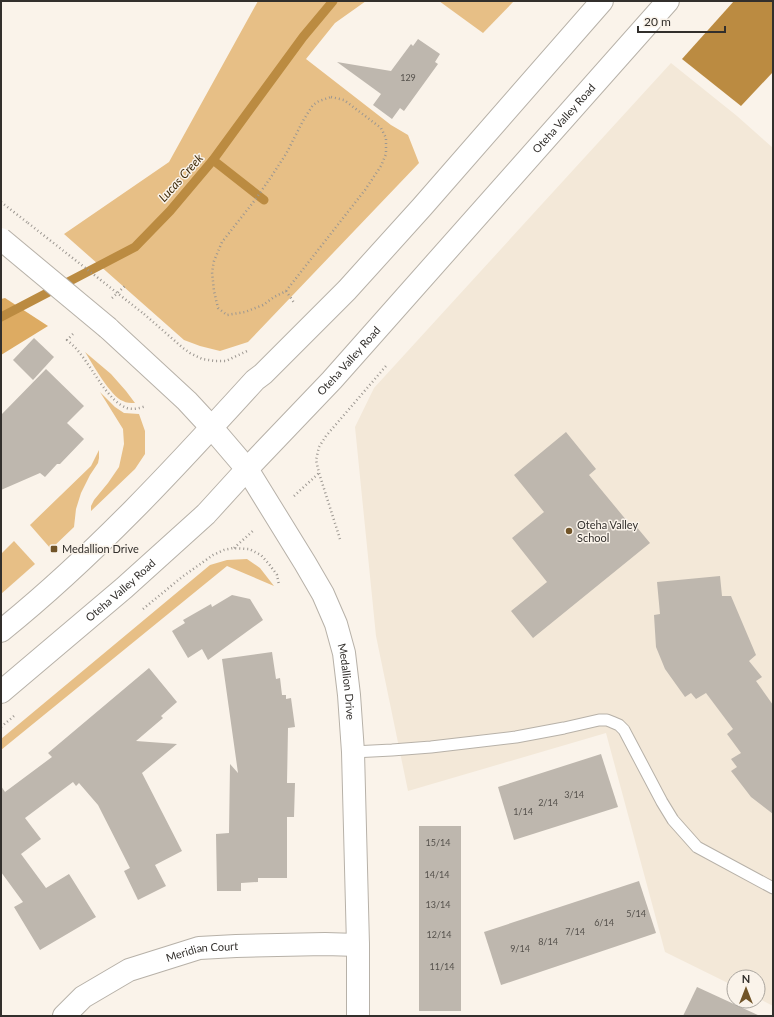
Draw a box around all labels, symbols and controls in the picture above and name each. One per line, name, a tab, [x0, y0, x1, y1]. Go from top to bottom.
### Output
scale bar	[638, 8, 725, 34]
text: 20 m	[644, 14, 671, 29]
house number: 129	[400, 72, 416, 83]
street label: Oteha Valley Road	[529, 81, 598, 155]
water label: Lucas Creek	[155, 150, 206, 205]
street label: Oteha Valley Road	[314, 323, 383, 398]
place label: Oteha Valley School	[577, 518, 638, 544]
marker: Oteha Valley School	[564, 526, 574, 536]
place label: Medallion Drive	[62, 542, 139, 555]
marker: Medallion Drive	[49, 544, 59, 554]
street label: Oteha Valley Road	[83, 556, 158, 624]
street label: Medallion Drive	[336, 642, 358, 720]
house number: 3/14	[564, 789, 584, 800]
house number: 2/14	[538, 797, 558, 808]
house number: 1/14	[513, 806, 533, 817]
house number: 15/14	[426, 837, 450, 848]
house number: 14/14	[425, 869, 449, 880]
house number: 13/14	[426, 899, 450, 910]
house number: 5/14	[626, 908, 646, 919]
house number: 6/14	[594, 917, 614, 928]
house number: 7/14	[565, 926, 585, 937]
house number: 12/14	[427, 929, 451, 940]
house number: 8/14	[538, 936, 558, 947]
street label: Meridian Court	[164, 939, 238, 964]
house number: 9/14	[510, 943, 530, 954]
house number: 11/14	[430, 961, 454, 972]
north arrow	[726, 969, 766, 1009]
text: N	[742, 972, 750, 985]

